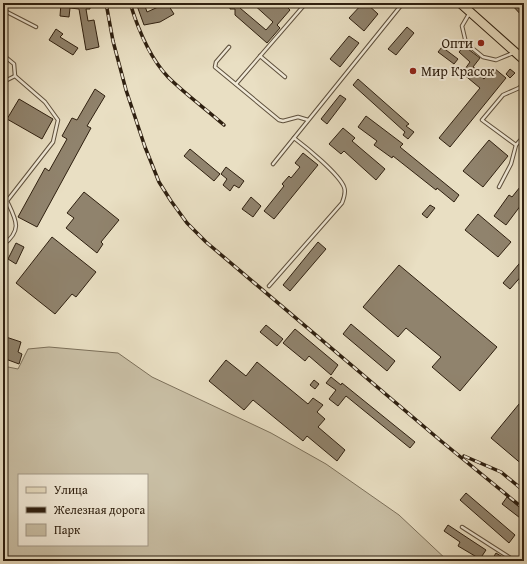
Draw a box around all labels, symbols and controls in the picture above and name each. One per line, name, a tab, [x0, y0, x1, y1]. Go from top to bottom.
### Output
place label: Опти	[442, 33, 473, 53]
marker: Опти	[476, 38, 486, 48]
place label: Мир Красок	[421, 61, 495, 81]
marker: Мир Красок	[408, 66, 418, 76]
legend	[18, 474, 148, 546]
text: Улица	[54, 481, 88, 498]
text: Железная дорога	[53, 501, 145, 518]
text: Парк	[54, 521, 81, 538]

